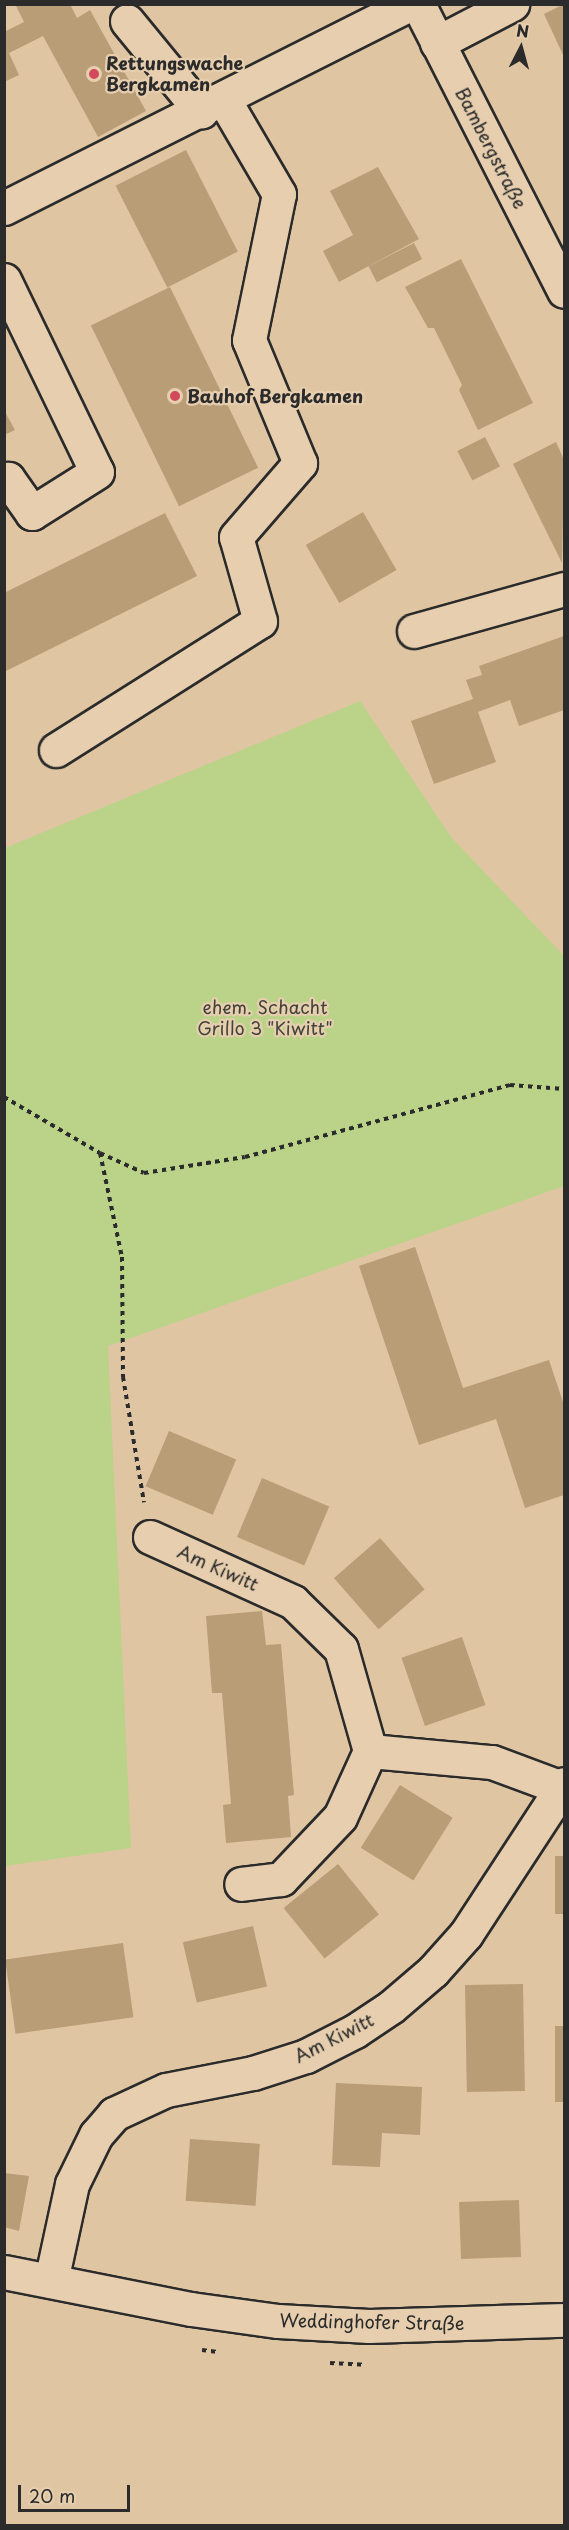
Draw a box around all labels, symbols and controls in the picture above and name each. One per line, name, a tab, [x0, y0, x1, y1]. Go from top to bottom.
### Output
north arrow	[491, 18, 551, 78]
text: N	[515, 18, 530, 43]
place label: Rettungswache Bergkamen	[106, 53, 243, 96]
marker: Rettungswache Bergkamen	[87, 67, 101, 81]
street label: Bambergstraße	[451, 84, 531, 212]
place label: Bauhof Bergkamen	[187, 385, 363, 407]
marker: Bauhof Bergkamen	[168, 389, 182, 403]
park label: ehem. Schacht Grillo 3 "Kiwitt"	[197, 997, 333, 1040]
street label: Am Kiwitt	[174, 1541, 262, 1595]
street label: Am Kiwitt	[291, 2009, 377, 2067]
street label: Weddinghofer Straße	[279, 2310, 465, 2334]
scale bar	[21, 2473, 134, 2511]
text: 20 m	[29, 2482, 75, 2509]

